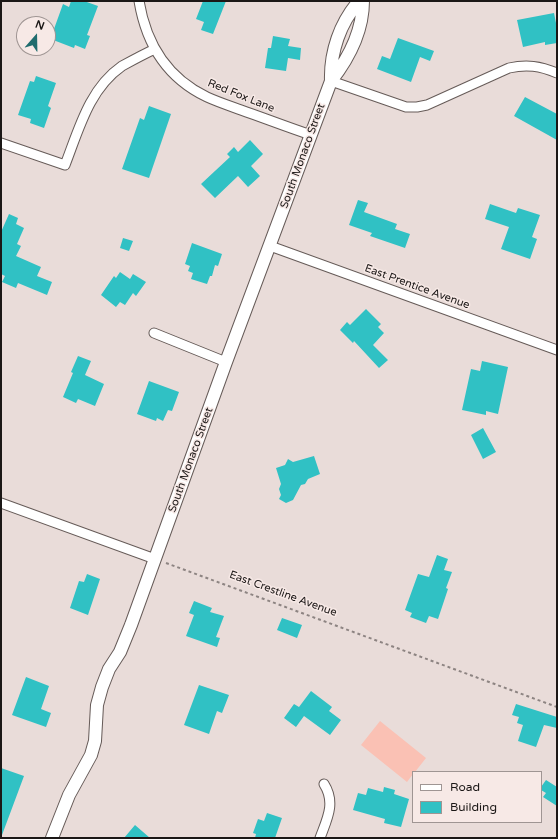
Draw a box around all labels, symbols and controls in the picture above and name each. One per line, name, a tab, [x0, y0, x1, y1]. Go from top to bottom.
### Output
north arrow	[16, 16, 56, 56]
text: N	[34, 18, 46, 33]
street label: Red Fox Lane	[206, 77, 276, 115]
street label: South Monaco Street	[278, 102, 328, 210]
street label: East Prentice Avenue	[363, 262, 471, 312]
street label: South Monaco Street	[166, 406, 216, 514]
street label: East Crestline Avenue	[227, 568, 339, 620]
legend	[412, 771, 542, 823]
text: Road	[450, 780, 480, 794]
text: Building	[450, 800, 497, 814]

